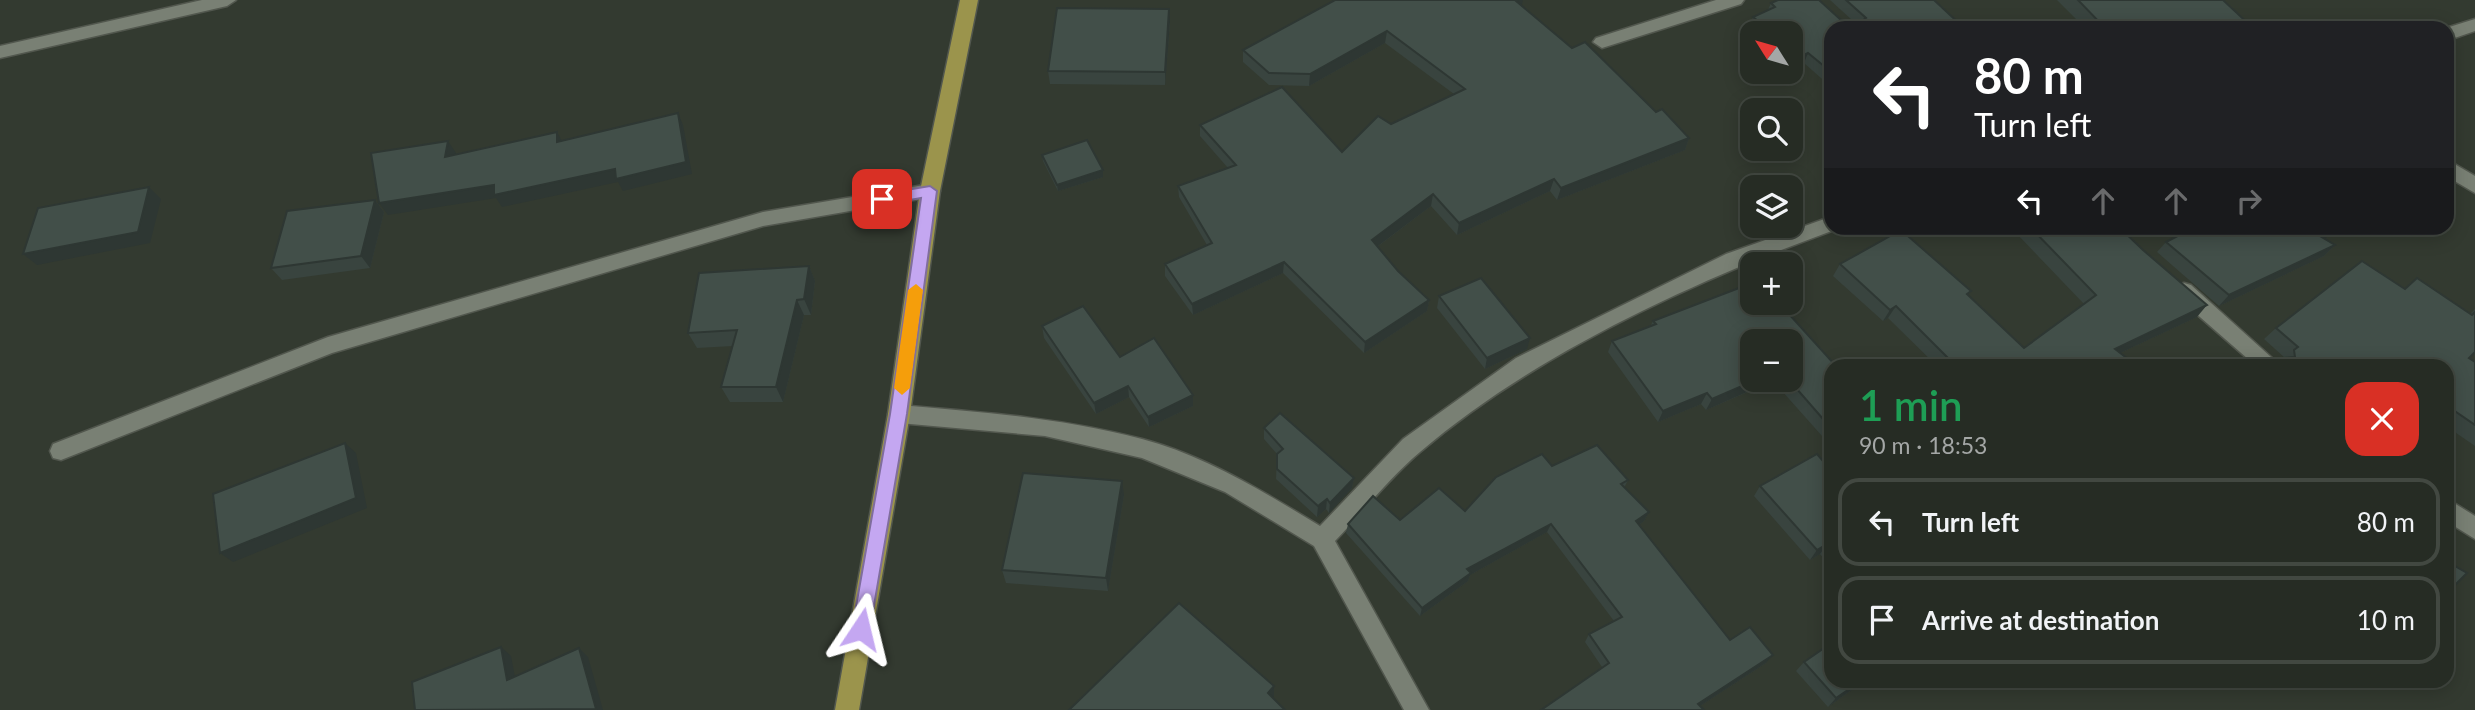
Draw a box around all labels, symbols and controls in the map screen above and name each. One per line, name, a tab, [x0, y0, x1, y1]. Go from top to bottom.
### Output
north arrow	[1740, 21, 1802, 84]
map controls	[1740, 21, 1803, 392]
text: 80 m	[1974, 46, 2084, 104]
icon: left	[1859, 49, 1950, 140]
button: search	[1740, 98, 1803, 161]
text: Turn left	[1974, 105, 2091, 144]
pin	[852, 169, 912, 229]
button: layers	[1740, 175, 1803, 238]
icon: arrive	[863, 180, 901, 218]
icon: left	[2011, 182, 2049, 220]
icon: ahead	[2084, 182, 2122, 220]
icon: ahead	[2157, 182, 2195, 220]
icon: right	[2230, 182, 2268, 220]
button: +	[1740, 252, 1803, 315]
button: −	[1740, 329, 1803, 392]
text: 1 min	[1859, 380, 1963, 430]
button: close	[2345, 382, 2419, 456]
text: 90 m · 18:53	[1859, 431, 1987, 459]
icon: left	[1863, 503, 1901, 541]
text: Turn left	[1922, 506, 2019, 538]
text: 80 m	[2357, 506, 2415, 538]
position arrow	[824, 592, 898, 666]
icon: arrive	[1863, 601, 1901, 639]
text: Arrive at destination	[1922, 604, 2159, 636]
text: 10 m	[2357, 604, 2415, 636]

